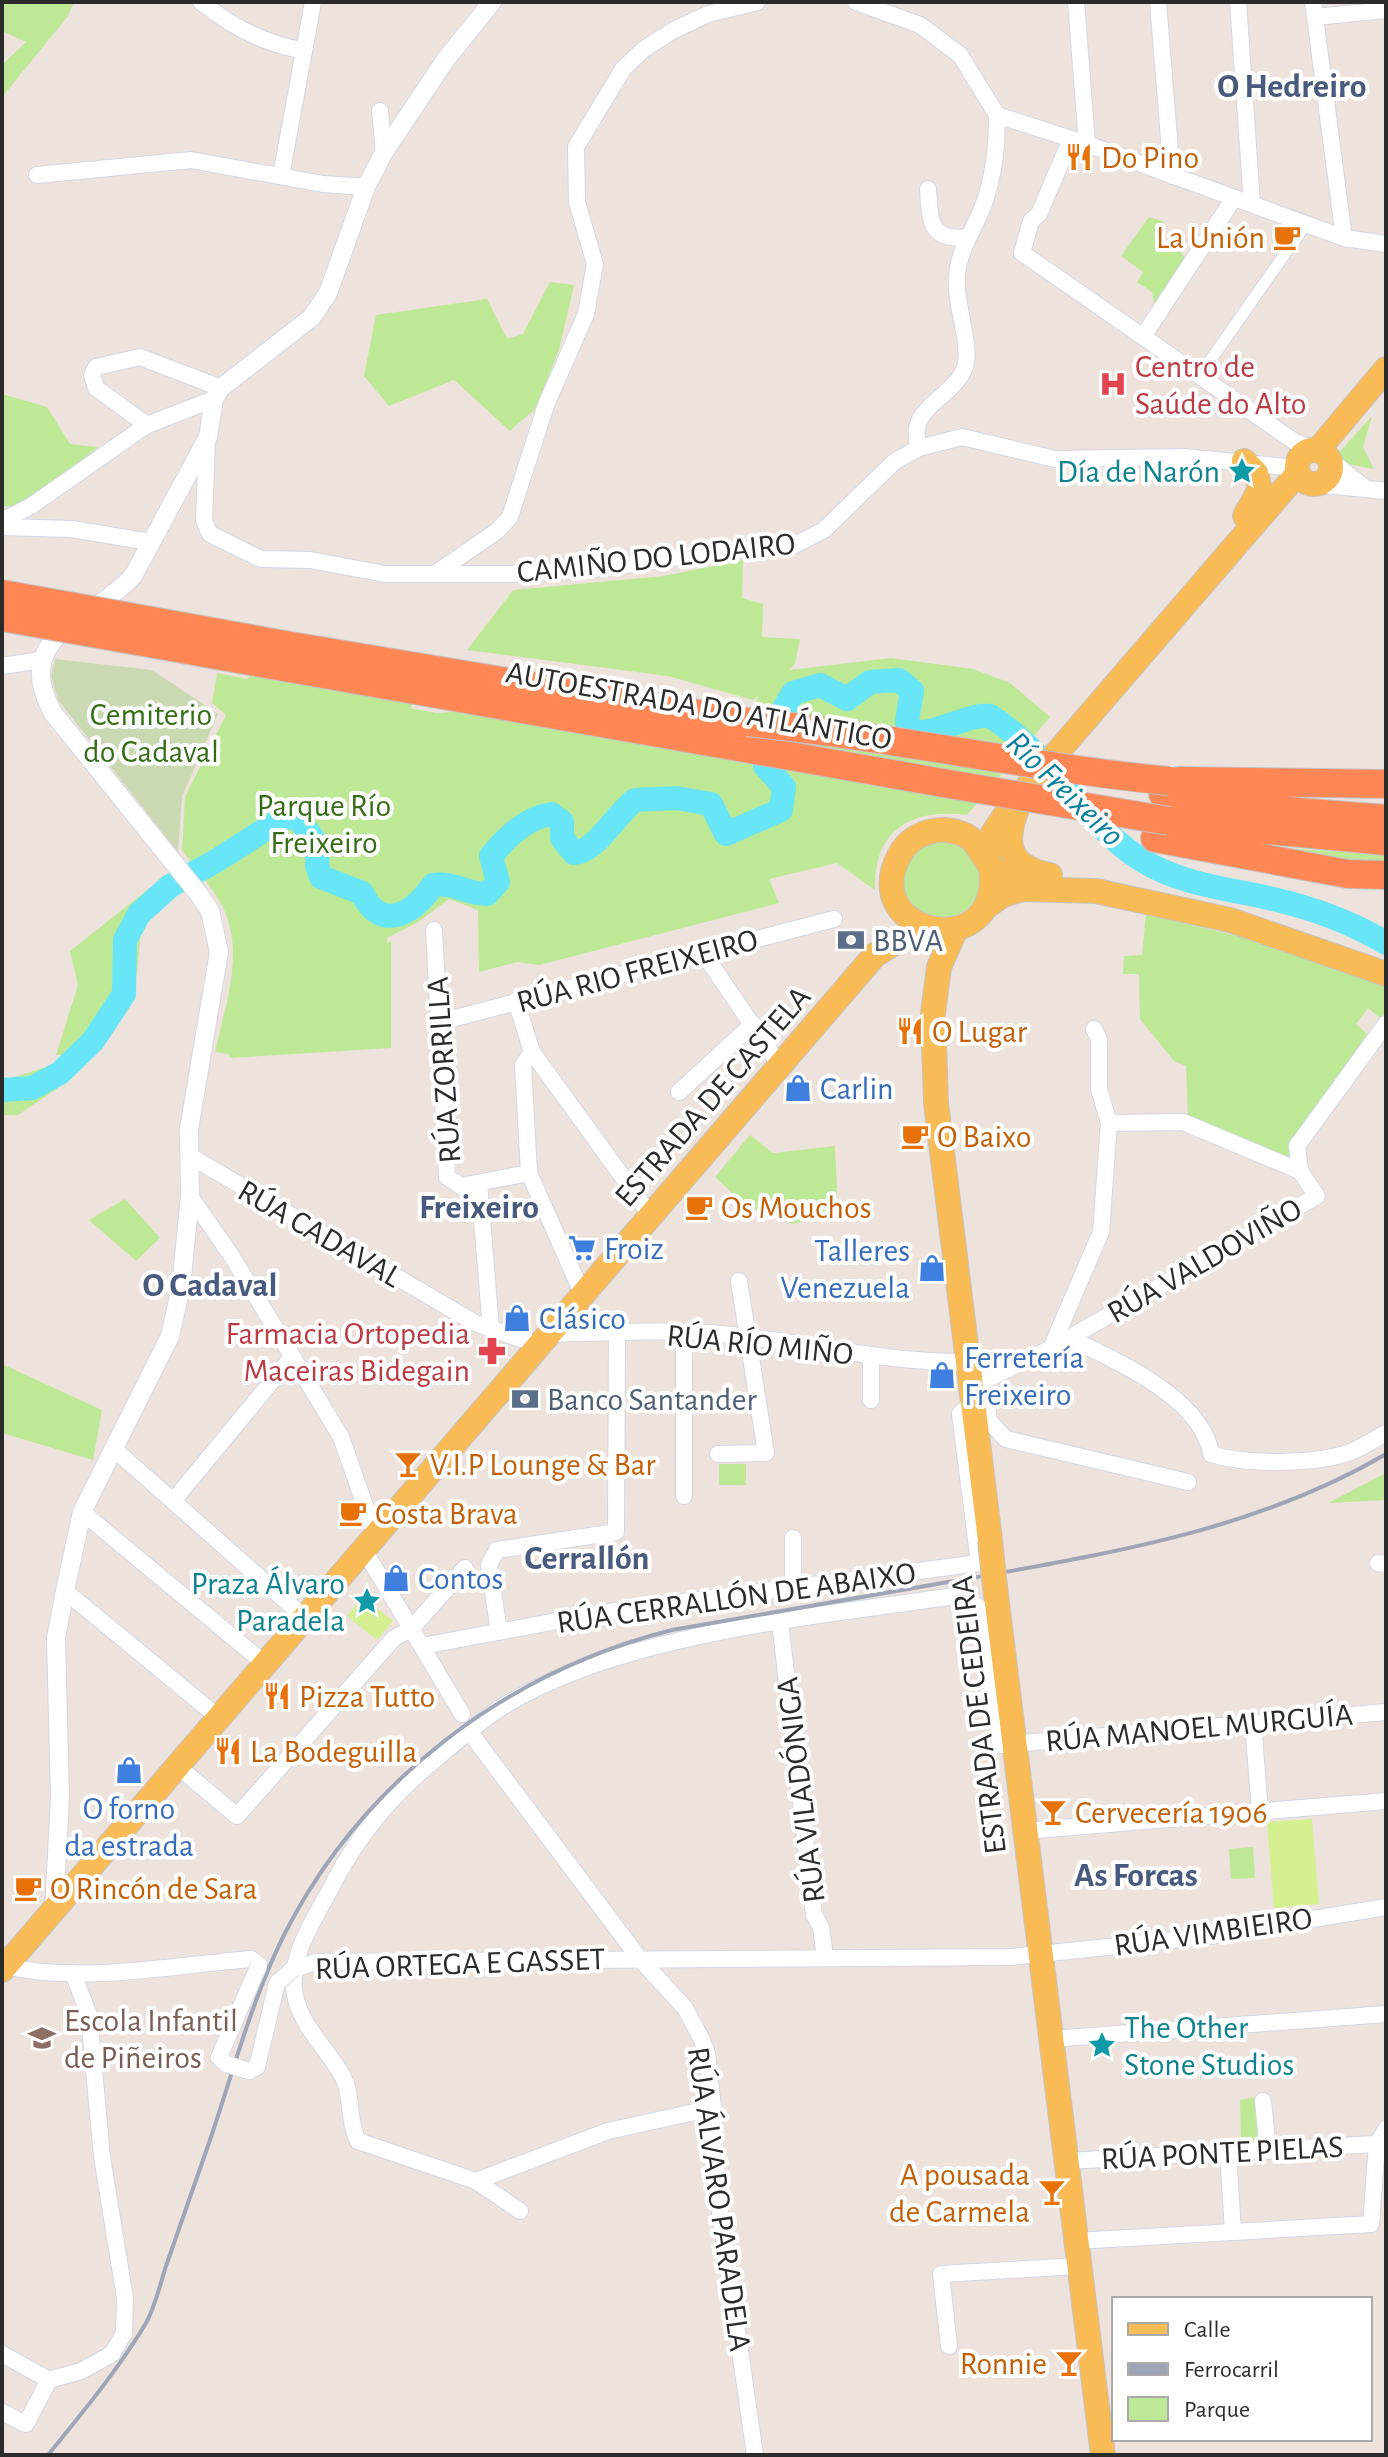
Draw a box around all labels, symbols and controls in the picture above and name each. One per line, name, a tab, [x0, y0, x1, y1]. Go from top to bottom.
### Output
district label: O Hedreiro	[1217, 70, 1367, 104]
restaurant icon: Do Pino	[1064, 142, 1094, 172]
place label: Do Pino	[1101, 142, 1199, 174]
place label: La Unión	[1156, 222, 1265, 254]
cafe icon: La Unión	[1272, 222, 1302, 252]
place label: Centro de Saúde do Alto	[1135, 351, 1307, 420]
hospital icon: Centro de Saúde do Alto	[1098, 369, 1128, 399]
place label: Día de Narón	[1057, 456, 1220, 488]
place icon: Día de Narón	[1227, 456, 1257, 486]
street label: CAMIÑO DO LODAIRO	[515, 525, 797, 589]
street label: AUTOESTRADA DO ATLÁNTICO	[503, 653, 895, 756]
park label: Cemiterio do Cadaval	[83, 699, 219, 768]
water label: Río Freixeiro	[999, 726, 1130, 853]
park label: Parque Río Freixeiro	[257, 790, 391, 859]
street label: RÚA RIO FREIXEIRO	[512, 920, 761, 1019]
bank icon: BBVA	[836, 925, 866, 955]
place label: BBVA	[873, 925, 943, 957]
street label: RÚA ZORRILLA	[419, 976, 466, 1164]
street label: ESTRADA DE CASTELA	[609, 981, 817, 1213]
restaurant icon: O Lugar	[895, 1016, 925, 1046]
place label: O Lugar	[932, 1016, 1028, 1048]
shop icon: Carlin	[783, 1073, 813, 1103]
place label: Carlin	[820, 1073, 894, 1105]
cafe icon: O Baixo	[900, 1121, 930, 1151]
place label: O Baixo	[937, 1121, 1031, 1153]
street label: RÚA CADAVAL	[232, 1172, 409, 1294]
street label: RÚA VALDOVIÑO	[1100, 1190, 1307, 1329]
district label: Freixeiro	[419, 1191, 539, 1225]
cafe icon: Os Mouchos	[684, 1192, 714, 1222]
place label: Os Mouchos	[721, 1192, 872, 1224]
supermarket icon: Froiz	[567, 1233, 597, 1263]
place label: Froiz	[604, 1233, 664, 1265]
place label: Talleres Venezuela	[780, 1235, 910, 1304]
shop icon: Talleres Venezuela	[917, 1253, 947, 1283]
district label: O Cadaval	[143, 1269, 277, 1303]
shop icon: Clásico	[502, 1303, 532, 1333]
place label: Clásico	[539, 1303, 626, 1335]
street label: RÚA RÍO MIÑO	[665, 1316, 855, 1371]
place label: Farmacia Ortopedia Maceiras Bidegain	[225, 1318, 470, 1387]
pharmacy icon: Farmacia Ortopedia Maceiras Bidegain	[477, 1336, 507, 1366]
place label: Ferretería Freixeiro	[964, 1342, 1084, 1411]
shop icon: Ferretería Freixeiro	[927, 1360, 957, 1390]
bank icon: Banco Santander	[510, 1384, 540, 1414]
place label: Banco Santander	[547, 1384, 757, 1416]
bar icon: V.I.P Lounge & Bar	[393, 1449, 423, 1479]
place label: V.I.P Lounge & Bar	[430, 1449, 656, 1481]
cafe icon: Costa Brava	[338, 1498, 368, 1528]
place label: Costa Brava	[375, 1498, 518, 1530]
district label: Cerrallón	[524, 1542, 650, 1576]
street label: RÚA CERRALLÓN DE ABAIXO	[554, 1554, 918, 1639]
shop icon: Contos	[381, 1563, 411, 1593]
place label: Contos	[418, 1563, 503, 1595]
place label: Praza Álvaro Paradela	[191, 1565, 345, 1637]
street label: ESTRADA DE CEDEIRA	[946, 1574, 1012, 1856]
place icon: Praza Álvaro Paradela	[352, 1586, 382, 1616]
street label: RÚA VILADÓNIGA	[768, 1675, 831, 1905]
restaurant icon: Pizza Tutto	[262, 1681, 292, 1711]
place label: Pizza Tutto	[299, 1681, 435, 1713]
street label: RÚA MANOEL MURGUÍA	[1044, 1696, 1354, 1757]
restaurant icon: La Bodeguilla	[213, 1736, 243, 1766]
place label: La Bodeguilla	[250, 1736, 417, 1768]
shop icon: O forno da estrada	[114, 1755, 144, 1785]
place label: O forno da estrada	[64, 1793, 194, 1862]
bar icon: Cervecería 1906	[1038, 1797, 1068, 1827]
place label: Cervecería 1906	[1075, 1797, 1268, 1829]
district label: As Forcas	[1074, 1859, 1198, 1893]
cafe icon: O Rincón de Sara	[13, 1873, 43, 1903]
place label: O Rincón de Sara	[50, 1873, 257, 1905]
street label: RÚA VIMBIEIRO	[1112, 1899, 1314, 1962]
street label: RÚA ORTEGA E GASSET	[314, 1940, 606, 1985]
place label: Escola Infantil de Piñeiros	[64, 2005, 238, 2074]
place label: The Other Stone Studios	[1124, 2012, 1294, 2081]
school or university icon: Escola Infantil de Piñeiros	[27, 2023, 57, 2053]
place icon: The Other Stone Studios	[1087, 2030, 1117, 2060]
street label: RÚA ÁLVARO PARADELA	[682, 2044, 759, 2353]
street label: RÚA PONTE PIELAS	[1100, 2128, 1344, 2175]
place label: A pousada de Carmela	[889, 2159, 1030, 2228]
bar icon: A pousada de Carmela	[1037, 2177, 1067, 2207]
legend	[1112, 2297, 1372, 2441]
text: Calle	[1184, 2318, 1231, 2342]
place label: Ronnie	[960, 2348, 1047, 2380]
bar icon: Ronnie	[1054, 2348, 1084, 2378]
text: Ferrocarril	[1184, 2358, 1279, 2382]
text: Parque	[1184, 2398, 1250, 2422]

